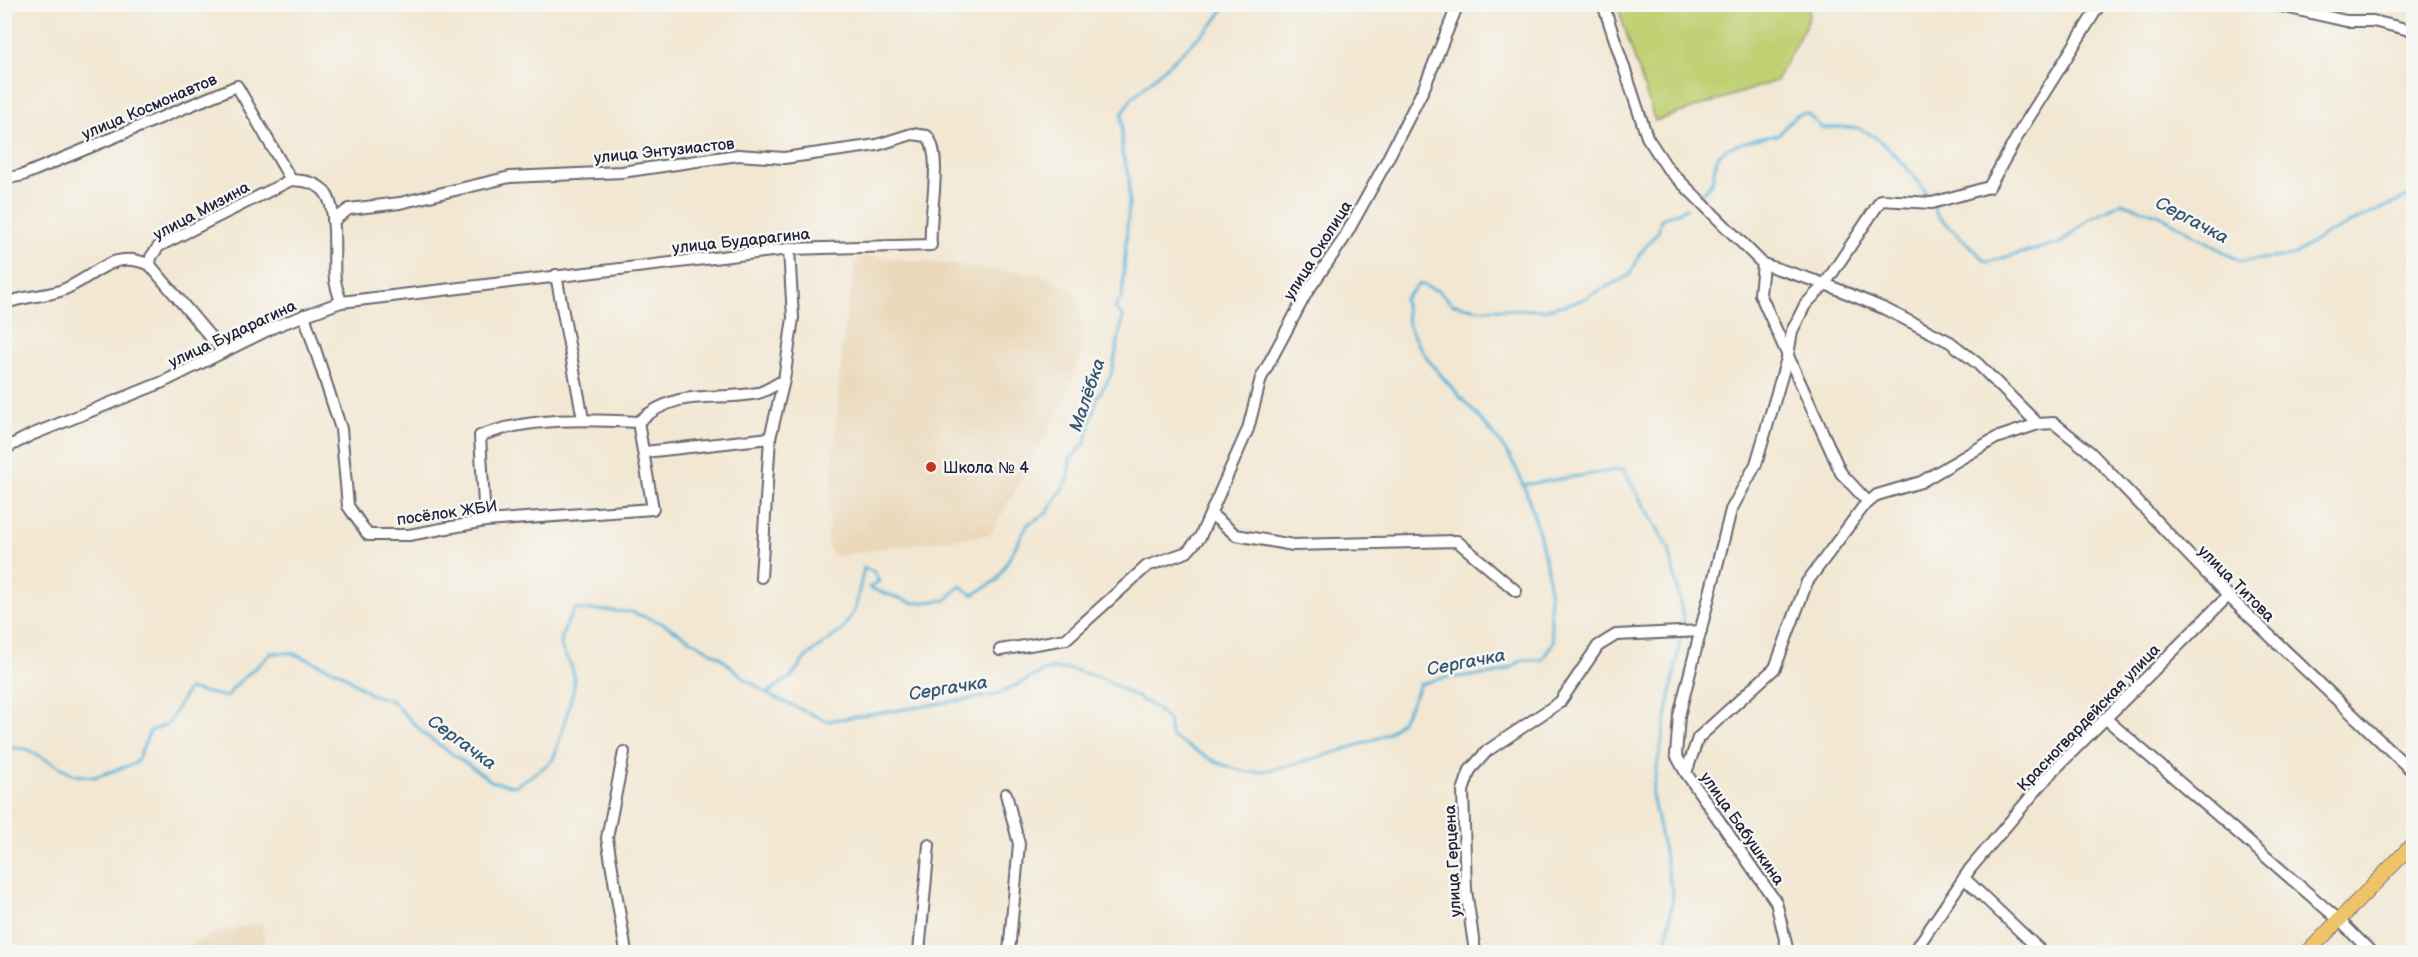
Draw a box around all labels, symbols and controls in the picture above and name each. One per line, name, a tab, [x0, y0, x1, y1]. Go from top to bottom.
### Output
street label: улица Космонавтов	[79, 70, 220, 144]
street label: улица Энтузиастов	[593, 135, 736, 168]
street label: улица Мизина	[150, 178, 253, 245]
water label: Сергачка	[2152, 192, 2232, 248]
street label: улица Околица	[1280, 197, 1357, 304]
street label: улица Бударагина	[671, 225, 812, 258]
street label: улица Бударагина	[166, 296, 300, 372]
water label: Малёбка	[1065, 356, 1110, 434]
place label: Школа № 4	[943, 459, 1029, 478]
marker: Школа № 4	[924, 460, 938, 474]
street label: посёлок ЖБИ	[396, 497, 499, 530]
street label: улица Титова	[2194, 542, 2278, 627]
street label: Красногвардейская улица	[2014, 640, 2165, 796]
water label: Сергачка	[1425, 645, 1507, 680]
water label: Сергачка	[907, 672, 989, 705]
water label: Сергачка	[423, 711, 500, 774]
street label: улица Бабушкина	[1696, 769, 1788, 889]
street label: улица Герцена	[1441, 804, 1466, 917]

